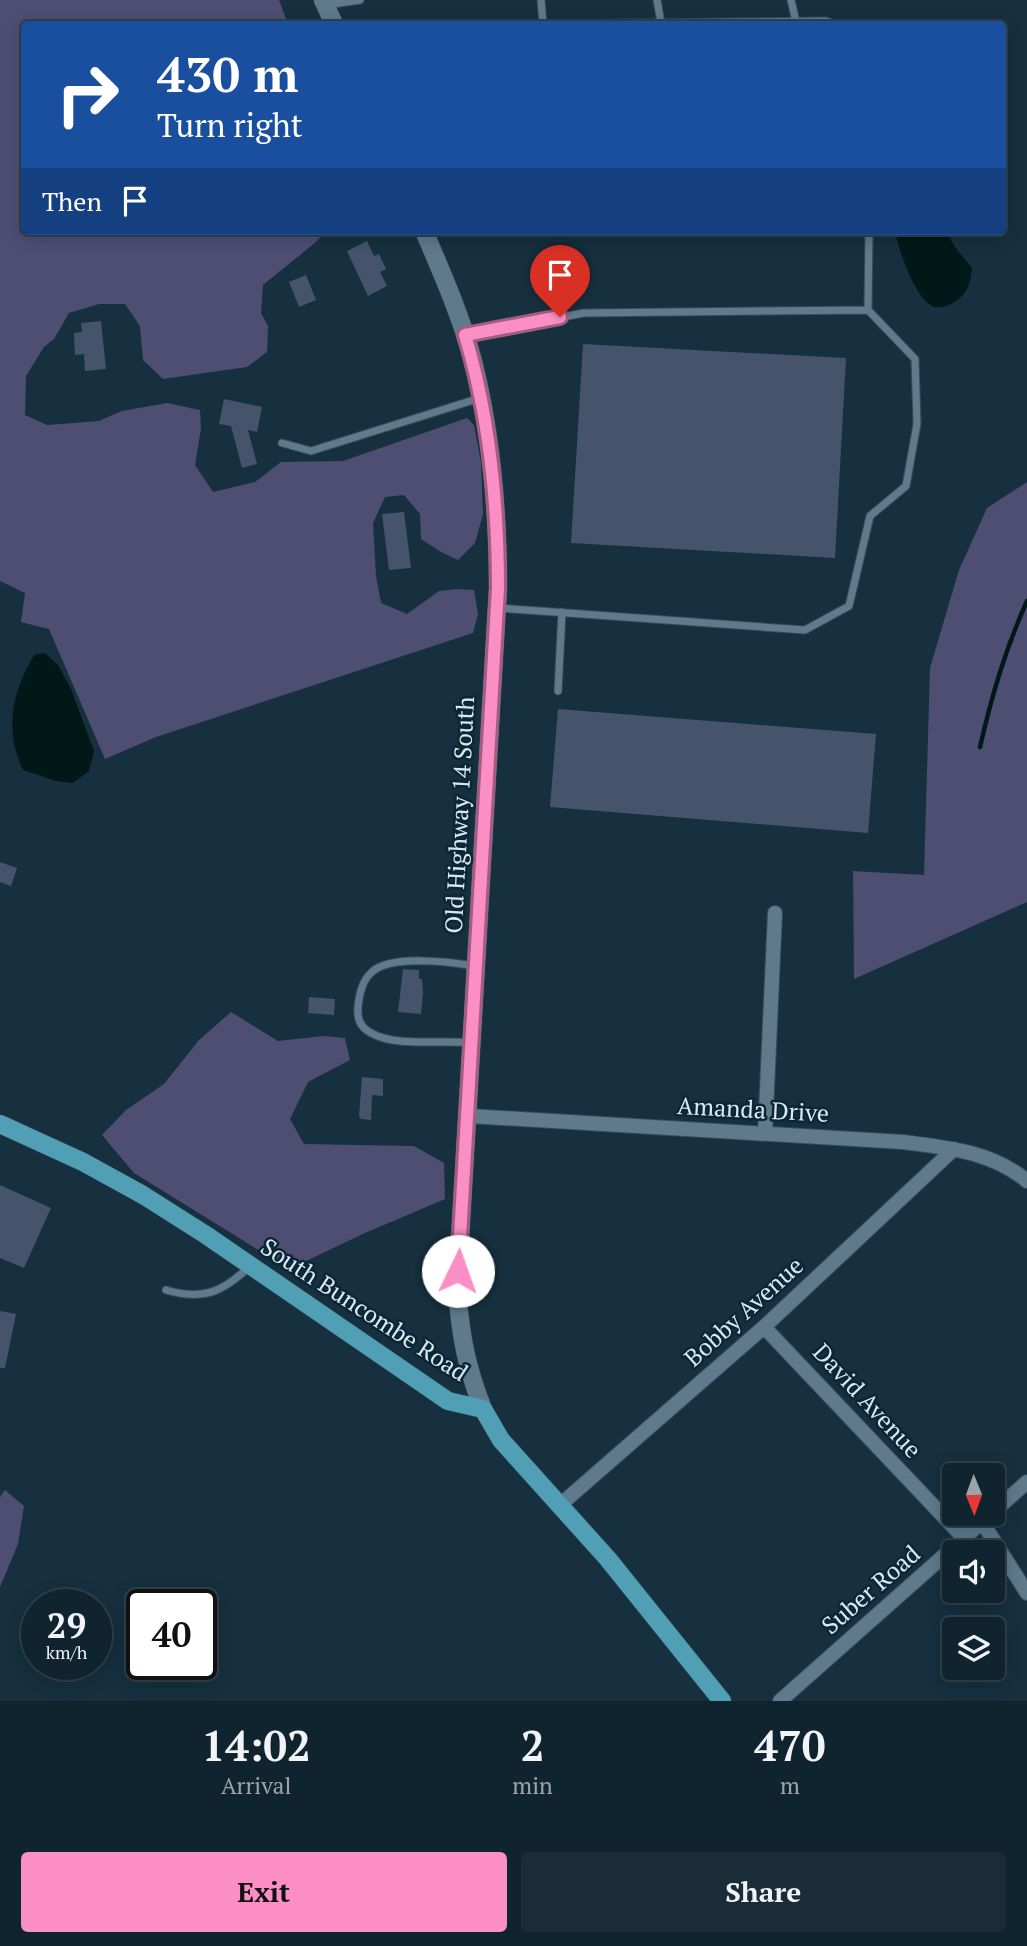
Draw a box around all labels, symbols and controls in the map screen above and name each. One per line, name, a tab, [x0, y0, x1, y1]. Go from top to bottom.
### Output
text: 430 m	[157, 41, 299, 106]
icon: right	[42, 49, 133, 140]
text: Turn right	[157, 104, 303, 146]
icon: arrive	[116, 182, 154, 220]
text: Then	[42, 184, 102, 218]
pin	[530, 245, 590, 317]
icon: arrive	[541, 256, 579, 294]
street label: Old Highway 14 South	[437, 696, 481, 934]
street label: Amanda Drive	[676, 1089, 830, 1129]
street label: South Buncombe Road	[255, 1230, 474, 1388]
position arrow	[421, 1234, 495, 1308]
street label: Bobby Avenue	[677, 1249, 810, 1373]
street label: David Avenue	[806, 1336, 929, 1465]
north arrow	[942, 1463, 1004, 1526]
map controls	[942, 1463, 1005, 1680]
street label: Suber Road	[814, 1538, 926, 1641]
button: sound	[942, 1540, 1005, 1603]
speed limit sign: 40	[126, 1589, 217, 1680]
text: 29	[47, 1602, 86, 1648]
button: layers	[942, 1617, 1005, 1680]
text: km/h	[46, 1640, 87, 1664]
text: 14:02	[202, 1717, 311, 1773]
text: 2	[521, 1717, 544, 1773]
text: 470	[754, 1717, 825, 1773]
text: Arrival	[221, 1770, 291, 1801]
text: min	[512, 1770, 553, 1801]
text: m	[780, 1770, 800, 1801]
button: Exit	[21, 1852, 507, 1932]
button: Share	[521, 1852, 1006, 1932]

